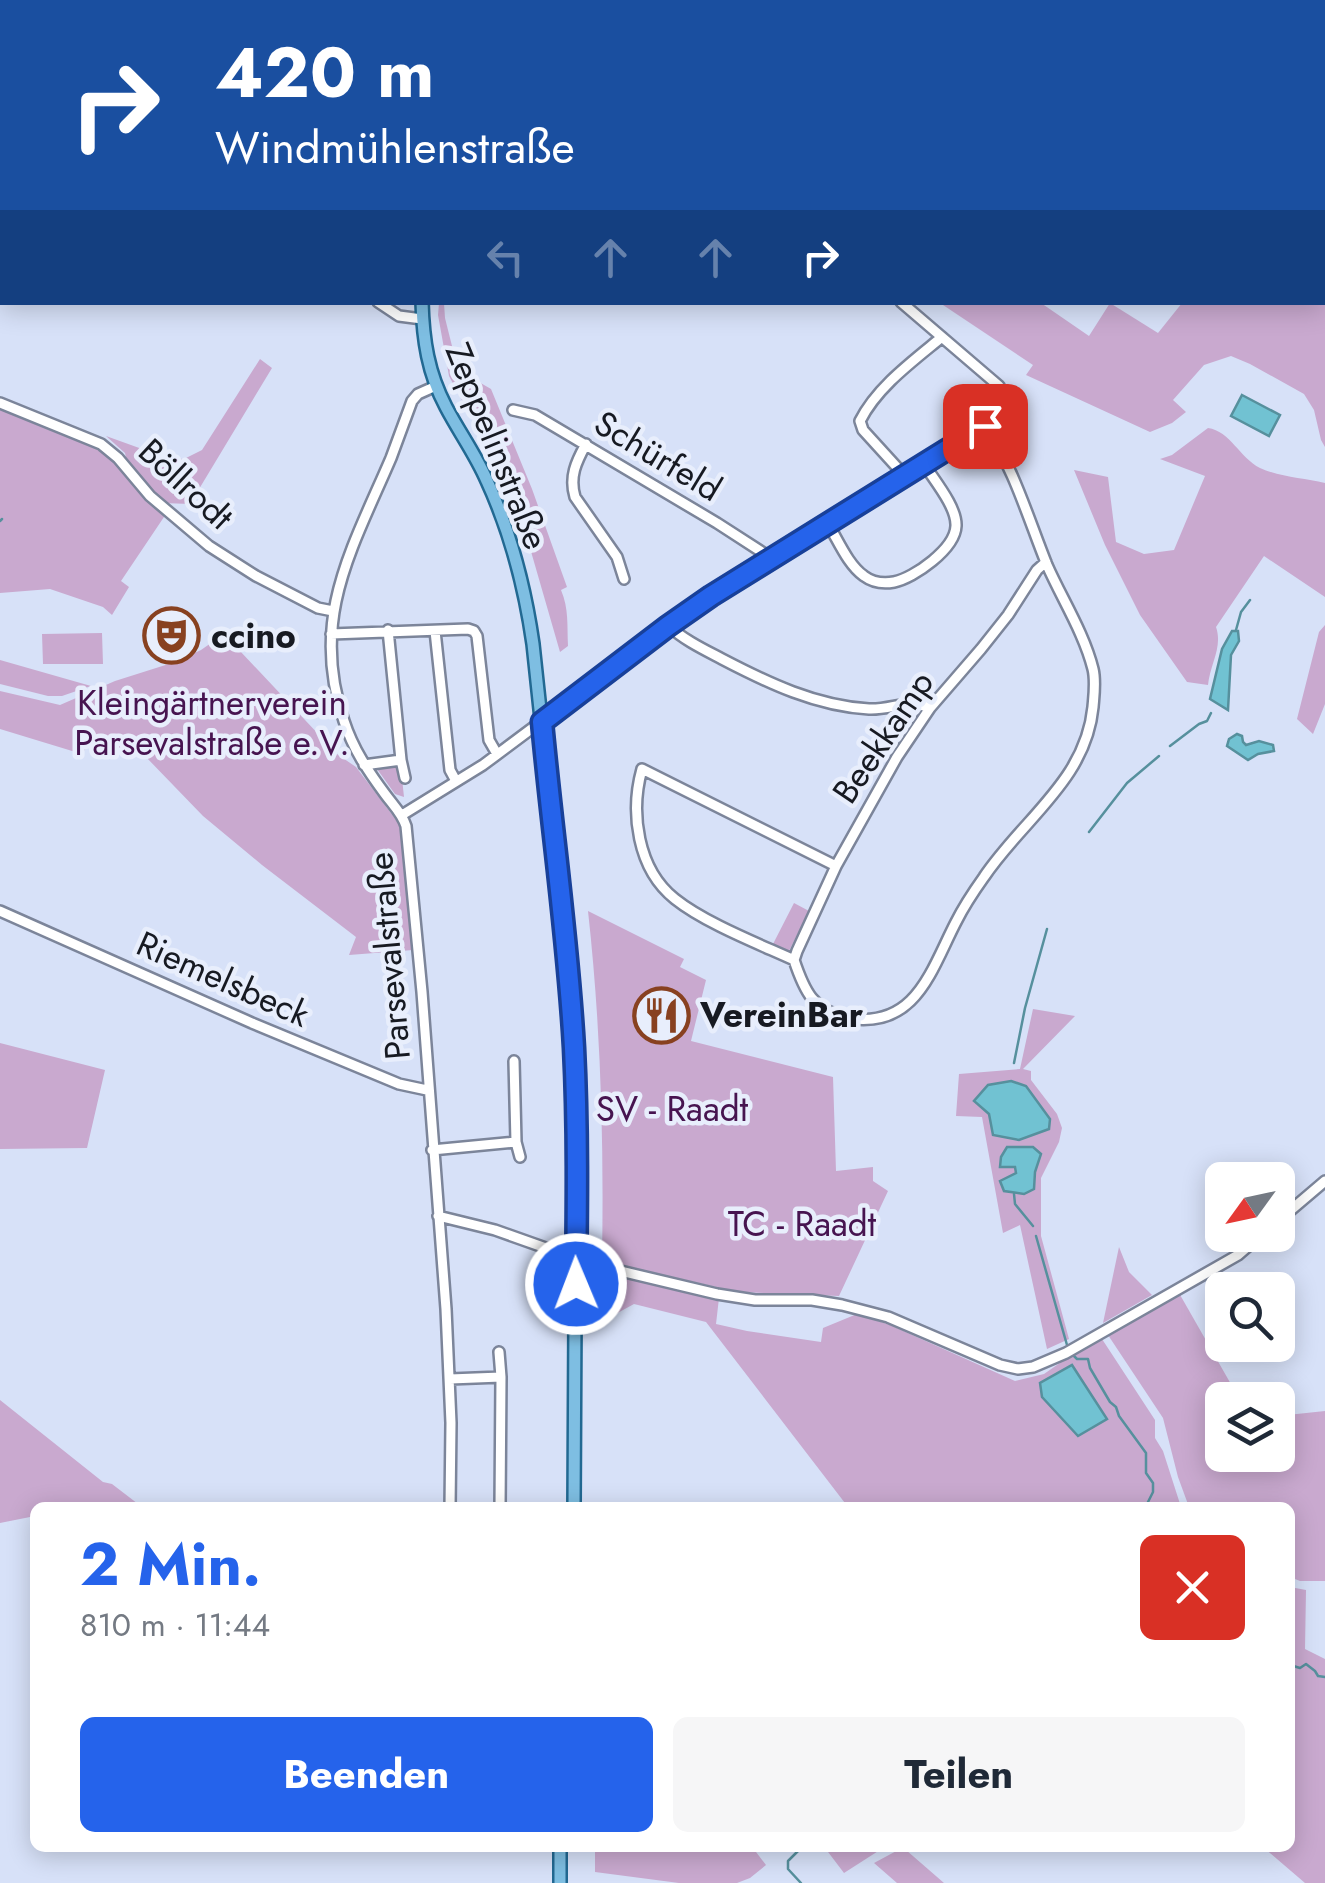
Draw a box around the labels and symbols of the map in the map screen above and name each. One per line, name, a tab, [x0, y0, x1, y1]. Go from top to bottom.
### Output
street label: Zeppelinstraße	[433, 335, 561, 557]
pin	[943, 384, 1028, 469]
street label: Schürfeld	[585, 398, 731, 514]
street label: Böllrodt	[127, 427, 245, 541]
theatre icon: ccino	[142, 606, 202, 666]
place label: ccino	[211, 611, 296, 661]
street label: Beekkamp	[820, 661, 946, 813]
park label: Kleingärtnerverein Parsevalstraße e.V.	[74, 678, 350, 768]
street label: Parsevalstraße	[355, 850, 423, 1062]
street label: Riemelsbeck	[129, 919, 318, 1040]
restaurant icon: VereinBar	[631, 985, 691, 1045]
place label: VereinBar	[699, 990, 864, 1040]
park label: SV - Raadt	[596, 1084, 749, 1134]
north arrow	[1205, 1162, 1295, 1252]
park label: TC - Raadt	[728, 1199, 877, 1249]
position arrow	[524, 1232, 628, 1336]

